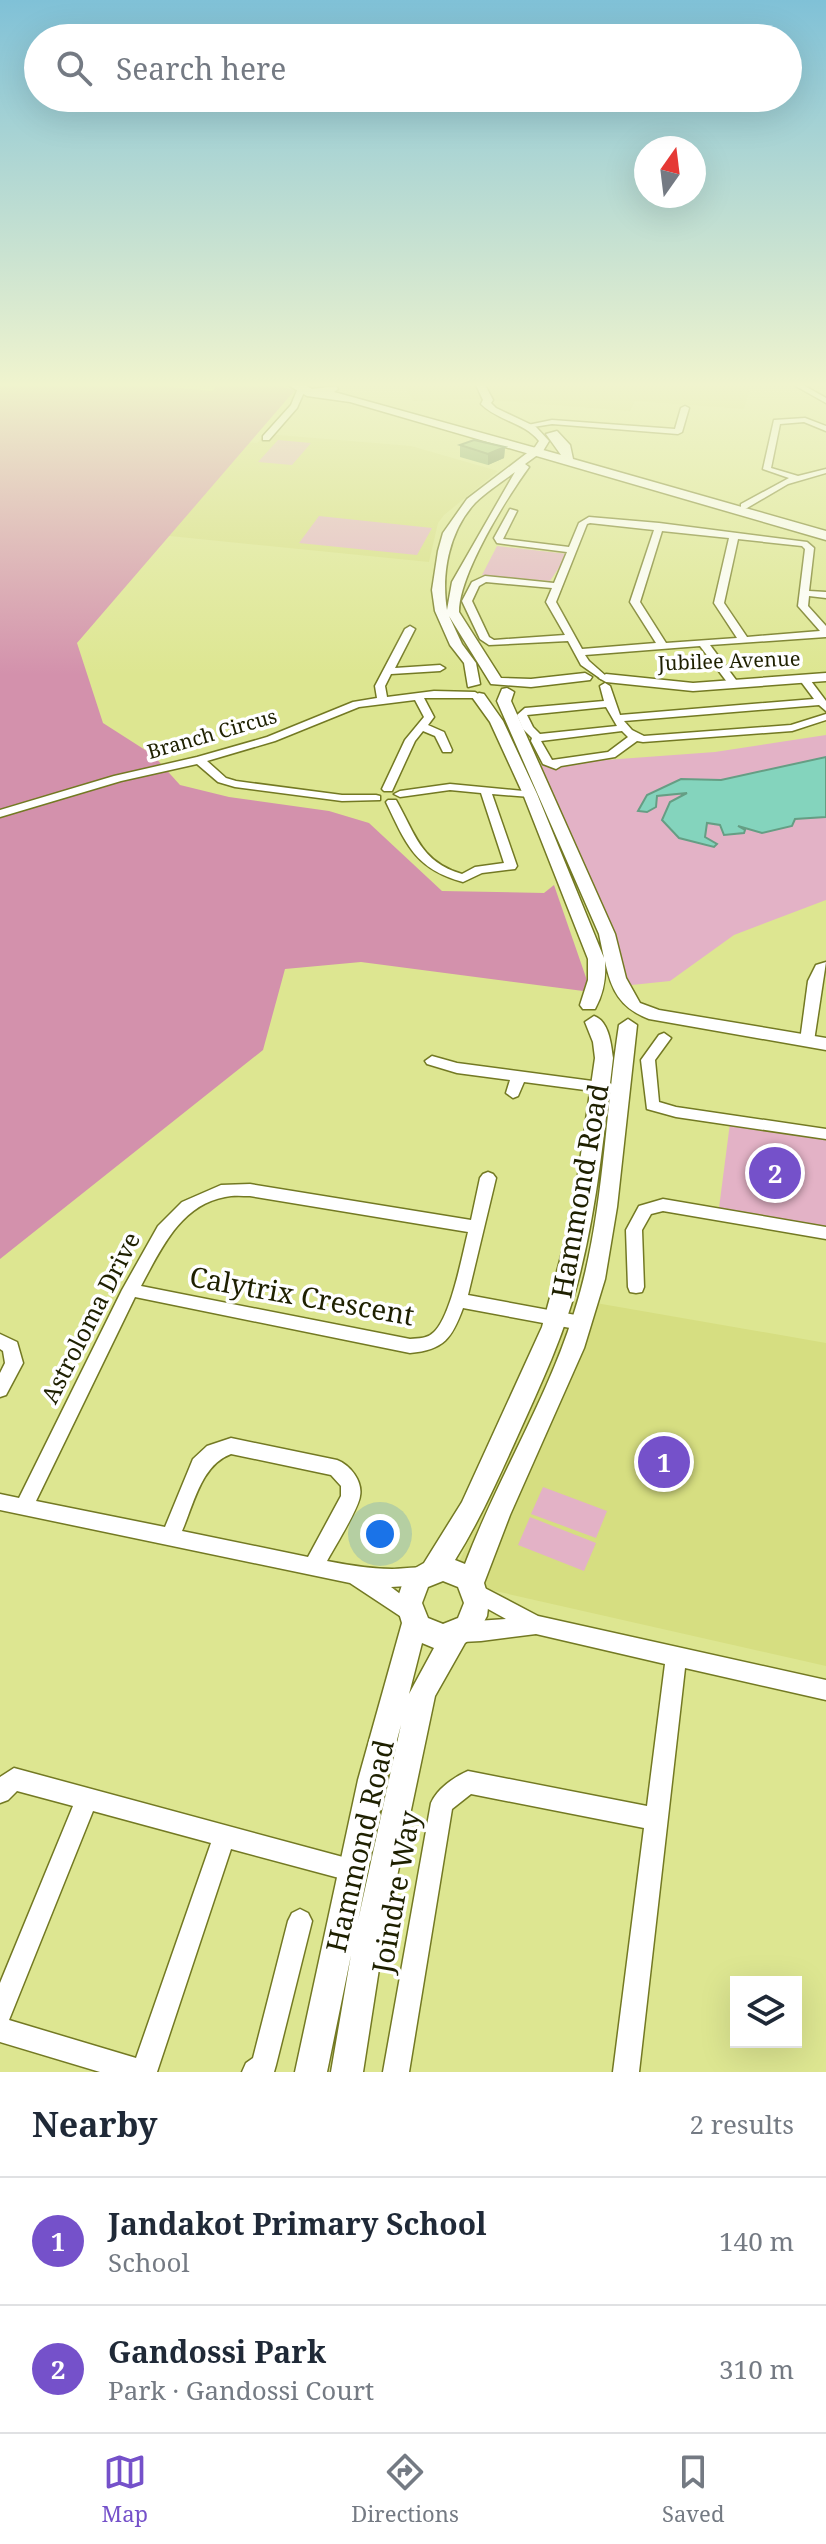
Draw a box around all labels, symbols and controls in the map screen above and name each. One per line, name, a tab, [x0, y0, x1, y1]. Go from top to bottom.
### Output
search box	[24, 24, 802, 112]
icon: search	[52, 46, 96, 90]
text: Search here	[116, 48, 286, 89]
north arrow	[634, 136, 706, 208]
street label: Jubilee Avenue	[656, 645, 801, 677]
street label: Branch Circus	[144, 702, 280, 765]
street label: Hammond Road	[541, 1081, 617, 1301]
pin: 2	[749, 1143, 801, 1203]
street label: Astroloma Drive	[32, 1226, 147, 1409]
street label: Calytrix Crescent	[187, 1257, 418, 1334]
pin: 1	[638, 1432, 690, 1492]
your location	[360, 1514, 400, 1554]
street label: Hammond Road	[316, 1736, 402, 1956]
street label: Joindre Way	[362, 1808, 428, 1977]
map controls	[730, 1976, 802, 2048]
button: layers	[730, 1976, 802, 2048]
text: Nearby	[32, 2101, 158, 2147]
text: 2 results	[689, 2106, 794, 2142]
text: Jandakot Primary School	[108, 2203, 487, 2244]
text: 1	[51, 2223, 65, 2259]
text: 140 m	[719, 2223, 794, 2259]
text: School	[108, 2244, 190, 2280]
text: Gandossi Park	[108, 2331, 326, 2372]
text: 2	[51, 2351, 65, 2387]
text: 310 m	[719, 2351, 794, 2387]
text: Park · Gandossi Court	[108, 2372, 374, 2408]
tab: Map	[102, 2450, 148, 2528]
tab: Directions	[351, 2450, 459, 2528]
tab: Saved	[662, 2450, 724, 2528]

